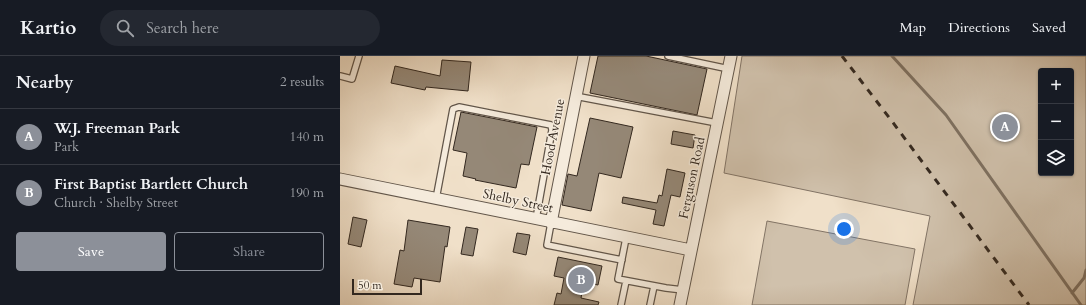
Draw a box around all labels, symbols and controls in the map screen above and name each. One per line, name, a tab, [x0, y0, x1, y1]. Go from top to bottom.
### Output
search box	[100, 10, 380, 46]
text: Kartio	[20, 15, 76, 41]
icon: search	[114, 17, 136, 39]
text: Search here	[146, 18, 219, 38]
text: Map	[900, 18, 926, 37]
text: Directions	[948, 18, 1010, 37]
text: Saved	[1032, 18, 1066, 37]
map controls	[1038, 68, 1074, 176]
button: +	[1038, 68, 1074, 104]
text: Nearby	[16, 71, 73, 94]
text: 2 results	[280, 73, 324, 91]
street label: Hood Avenue	[537, 97, 569, 177]
button: −	[1038, 104, 1074, 140]
pin: A	[992, 112, 1018, 142]
text: W.J. Freeman Park	[54, 118, 180, 138]
text: A	[24, 128, 34, 146]
text: 140 m	[290, 128, 324, 146]
street label: Ferguson Road	[675, 135, 709, 221]
text: Park	[54, 138, 79, 156]
button: layers	[1038, 140, 1074, 176]
text: First Baptist Bartlett Church	[54, 174, 248, 194]
text: B	[24, 184, 34, 202]
text: 190 m	[290, 184, 324, 202]
street label: Shelby Street	[481, 185, 555, 217]
text: Church · Shelby Street	[54, 194, 178, 212]
your location	[834, 219, 854, 239]
button: Save	[16, 232, 166, 271]
button: Share	[174, 232, 324, 271]
pin: B	[568, 265, 594, 295]
scale bar	[352, 277, 422, 296]
text: 50 m	[358, 278, 382, 293]

